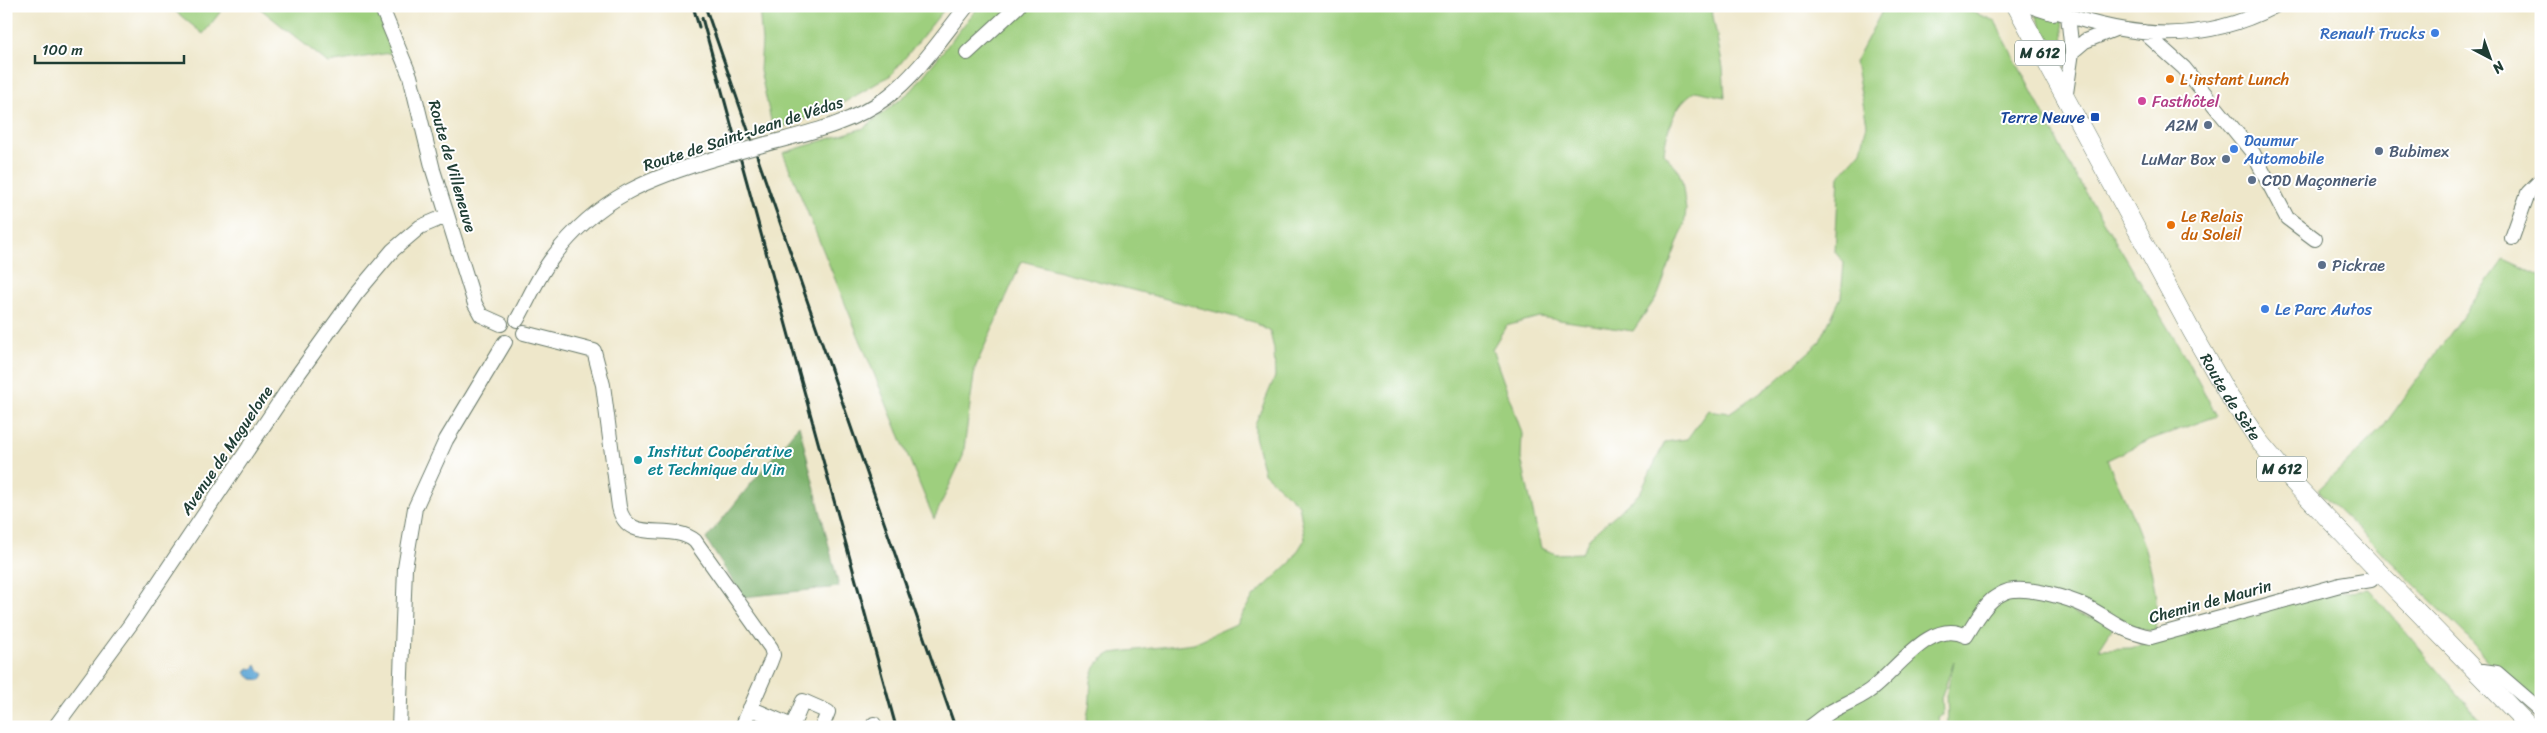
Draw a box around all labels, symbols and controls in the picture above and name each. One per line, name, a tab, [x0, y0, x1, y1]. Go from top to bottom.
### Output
place label: Renault Trucks	[2320, 19, 2426, 48]
marker: Renault Trucks	[2429, 27, 2441, 39]
scale bar	[35, 32, 184, 64]
north arrow	[2464, 32, 2514, 82]
text: 100 m	[42, 37, 83, 63]
road number: M 612	[2015, 40, 2065, 66]
text: N	[2486, 54, 2511, 80]
place label: L'instant Lunch	[2180, 65, 2289, 94]
marker: L'instant Lunch	[2164, 73, 2176, 85]
street label: Route de Saint-Jean de Védas	[639, 87, 848, 180]
place label: Fasthôtel	[2152, 87, 2220, 116]
marker: Fasthôtel	[2136, 95, 2148, 107]
street label: Route de Villeneuve	[420, 97, 485, 236]
place label: Terre Neuve	[2001, 103, 2085, 132]
marker: Terre Neuve	[2089, 111, 2101, 123]
place label: A2M	[2164, 111, 2198, 140]
marker: A2M	[2202, 119, 2214, 131]
place label: Daumur Automobile	[2243, 126, 2324, 173]
place label: Bubimex	[2389, 137, 2450, 166]
marker: Daumur Automobile	[2228, 143, 2240, 155]
place label: LuMar Box	[2141, 145, 2217, 174]
marker: Bubimex	[2373, 145, 2385, 157]
marker: LuMar Box	[2220, 153, 2232, 165]
place label: CDD Maçonnerie	[2262, 166, 2377, 195]
marker: CDD Maçonnerie	[2246, 174, 2258, 186]
place label: Le Relais du Soleil	[2181, 202, 2244, 249]
marker: Le Relais du Soleil	[2165, 219, 2177, 231]
place label: Pickrae	[2332, 251, 2385, 280]
marker: Pickrae	[2316, 259, 2328, 271]
place label: Le Parc Autos	[2275, 295, 2373, 324]
marker: Le Parc Autos	[2259, 303, 2271, 315]
street label: Route de Sète	[2192, 348, 2269, 447]
street label: Avenue de Maguelone	[172, 379, 281, 522]
place label: Institut Coopérative et Technique du Vin	[647, 437, 792, 484]
marker: Institut Coopérative et Technique du Vin	[632, 454, 644, 466]
road number: M 612	[2257, 456, 2307, 482]
street label: Chemin de Maurin	[2146, 571, 2275, 632]

